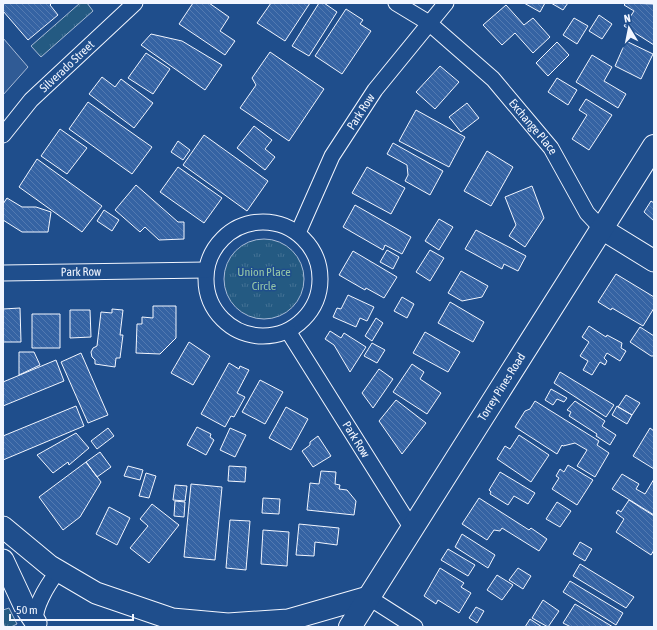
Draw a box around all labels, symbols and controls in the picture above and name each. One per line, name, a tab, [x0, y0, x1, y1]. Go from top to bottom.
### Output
north arrow	[609, 8, 649, 48]
text: N	[623, 12, 632, 25]
street label: Silverado Street	[37, 37, 98, 95]
street label: Park Row	[344, 91, 378, 132]
street label: Exchange Place	[506, 96, 560, 157]
street label: Park Row	[61, 265, 101, 279]
park label: Union Place Circle	[237, 265, 291, 293]
street label: Torrey Pines Road	[475, 350, 528, 424]
street label: Park Row	[339, 419, 373, 460]
scale bar	[10, 596, 133, 622]
text: 50 m	[16, 603, 38, 617]

